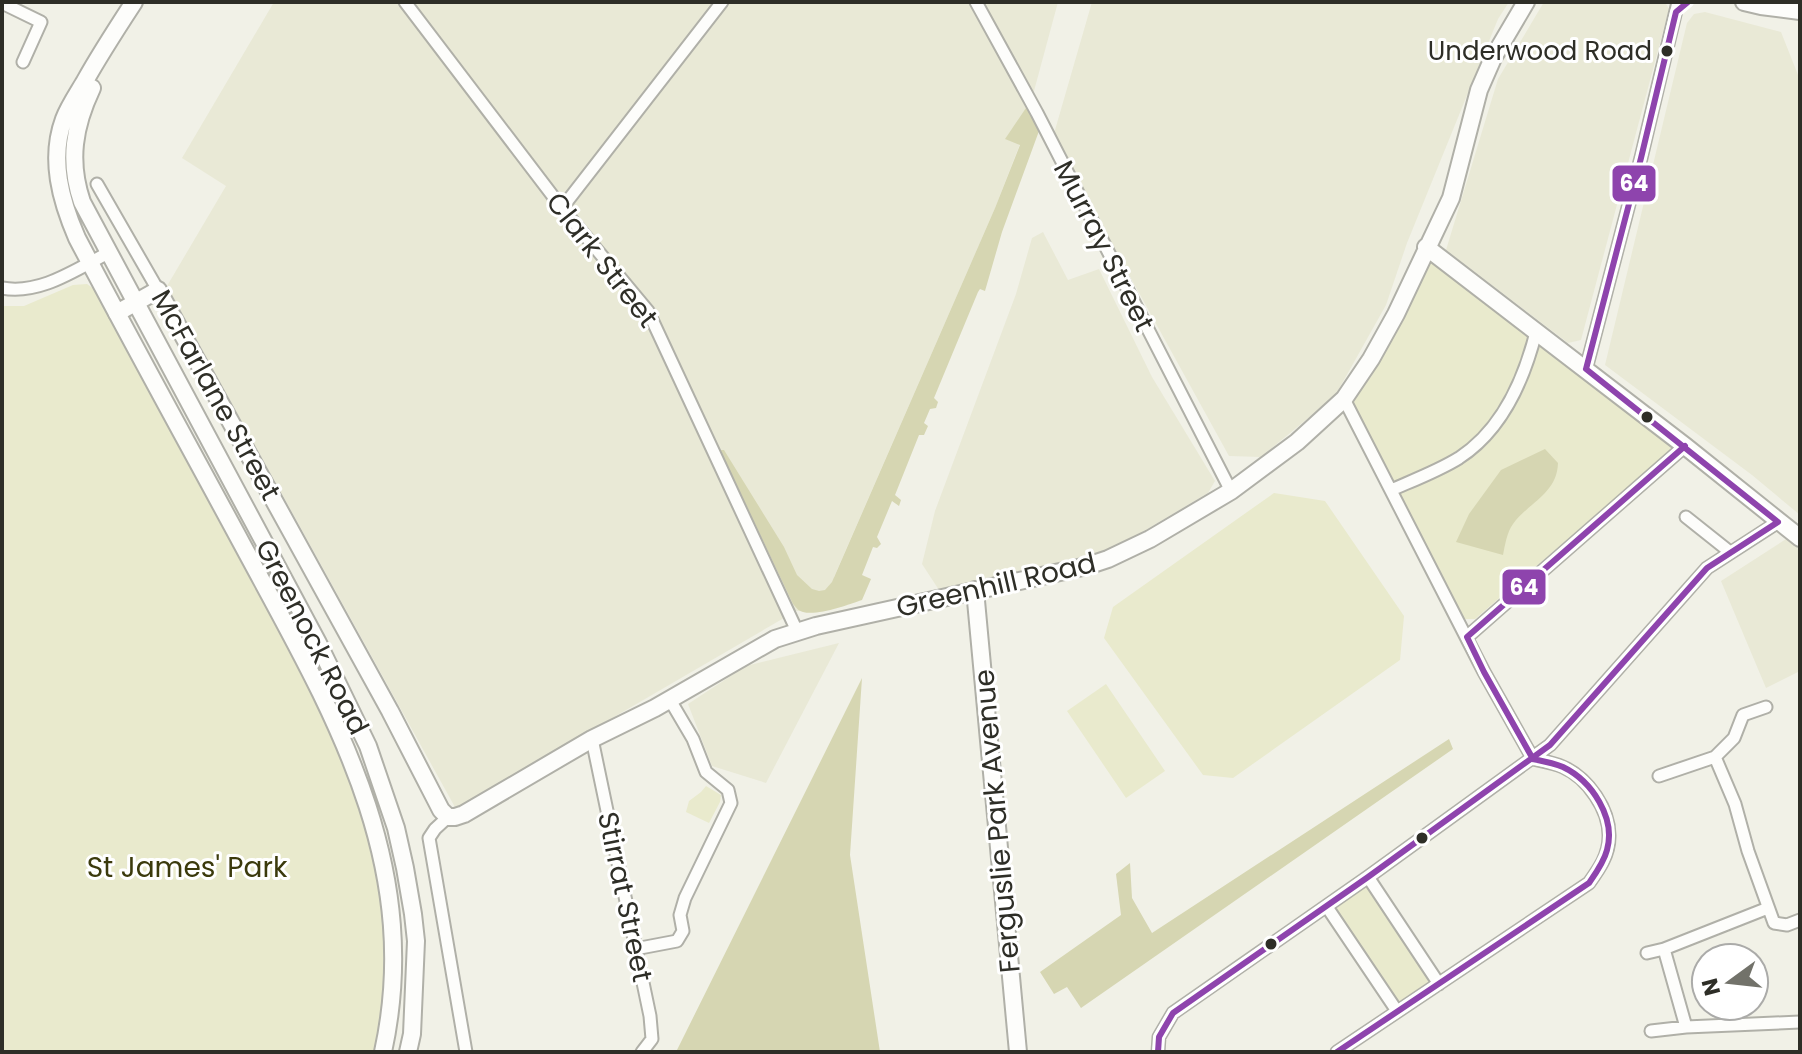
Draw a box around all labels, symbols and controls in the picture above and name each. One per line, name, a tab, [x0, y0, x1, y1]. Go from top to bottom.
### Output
place label: Underwood Road	[1428, 33, 1652, 69]
marker: Underwood Road	[1659, 43, 1675, 59]
street label: Murray Street	[1044, 154, 1164, 338]
line badge: 64	[1611, 164, 1657, 203]
text: 64	[1620, 168, 1649, 199]
street label: Clark Street	[537, 184, 667, 336]
street label: McFarlane Street	[142, 283, 290, 507]
unlabelled marker	[1639, 409, 1655, 425]
street label: Greenock Road	[246, 533, 378, 741]
street label: Greenhill Road	[892, 543, 1100, 627]
line badge: 64	[1501, 568, 1547, 606]
text: 64	[1510, 572, 1539, 603]
street label: Ferguslie Park Avenue	[964, 668, 1030, 974]
street label: Stirrat Street	[588, 808, 662, 986]
unlabelled marker	[1414, 830, 1430, 846]
park label: St James' Park	[87, 848, 288, 887]
unlabelled marker	[1263, 936, 1279, 952]
north arrow	[1690, 942, 1770, 1022]
text: N	[1694, 975, 1728, 999]

